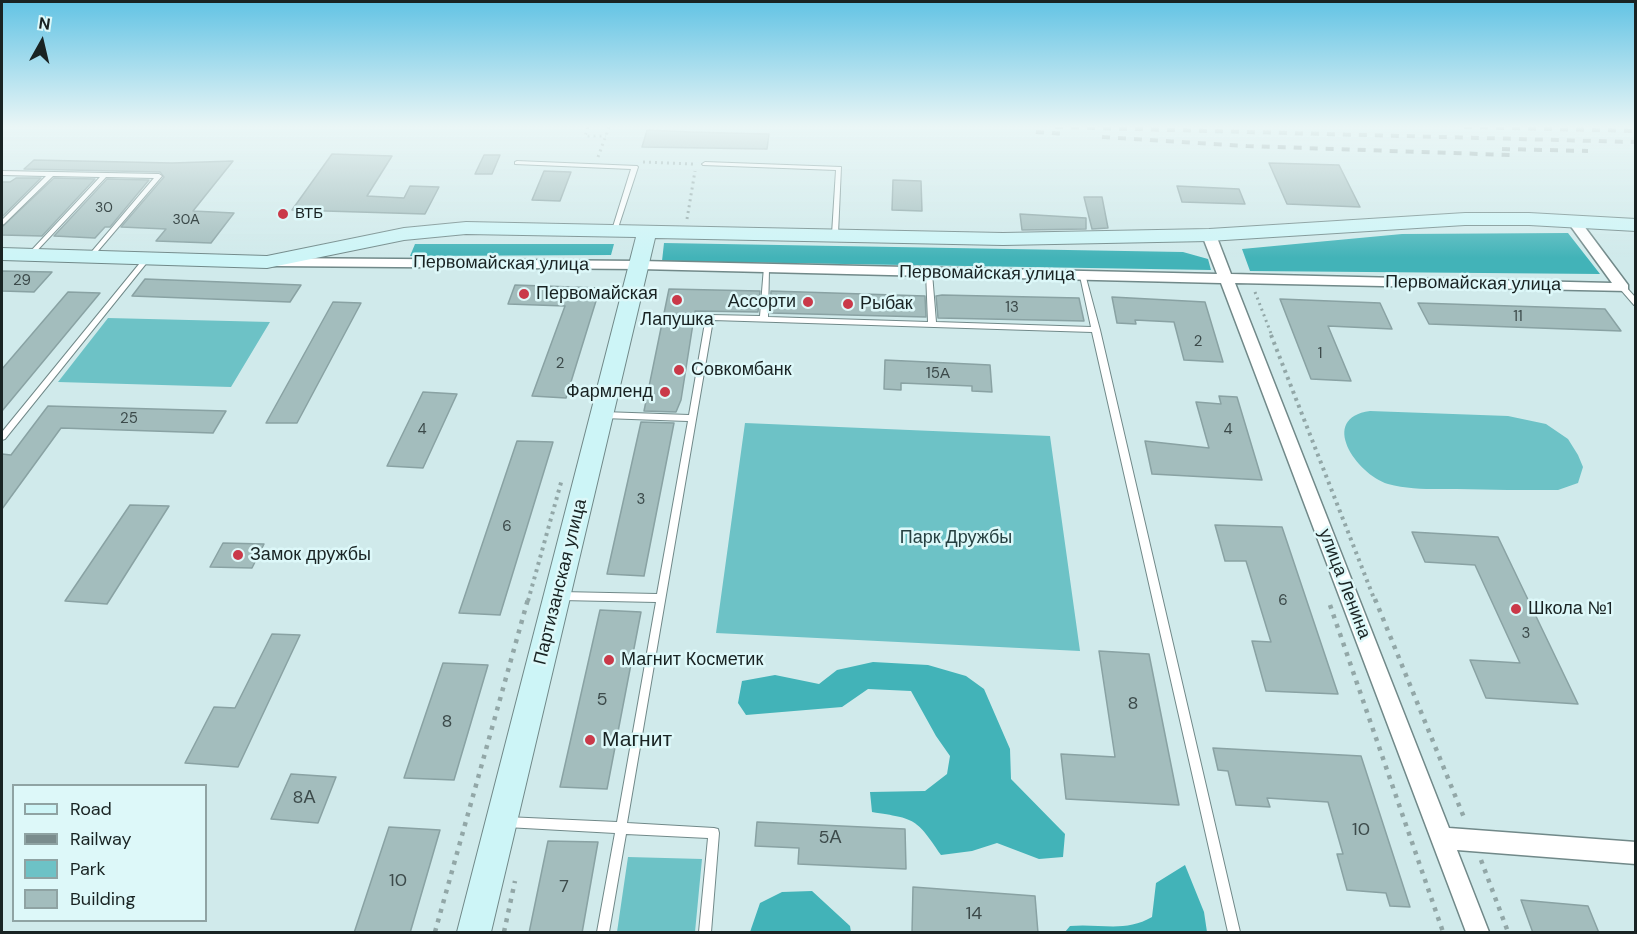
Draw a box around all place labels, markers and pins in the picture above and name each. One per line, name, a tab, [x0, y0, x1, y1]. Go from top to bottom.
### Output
place label: ВТБ	[295, 205, 323, 223]
marker: ВТБ	[276, 207, 290, 221]
place label: Первомайская	[536, 283, 658, 305]
marker: Первомайская	[517, 287, 531, 301]
place label: Ассорти	[728, 291, 796, 313]
marker: Лапушка	[670, 293, 684, 307]
place label: Рыбак	[860, 293, 913, 315]
marker: Ассорти	[801, 295, 815, 309]
marker: Рыбак	[841, 297, 855, 311]
place label: Лапушка	[640, 309, 714, 331]
place label: Совкомбанк	[691, 359, 792, 381]
marker: Совкомбанк	[672, 363, 686, 377]
place label: Фармленд	[566, 381, 653, 403]
marker: Фармленд	[658, 385, 672, 399]
place label: Замок дружбы	[250, 544, 371, 566]
marker: Замок дружбы	[231, 548, 245, 562]
place label: Школа №1	[1528, 598, 1612, 620]
marker: Школа №1	[1509, 602, 1523, 616]
place label: Магнит Косметик	[621, 649, 763, 671]
marker: Магнит Косметик	[602, 653, 616, 667]
place label: Магнит	[602, 727, 672, 753]
marker: Магнит	[583, 733, 597, 747]

